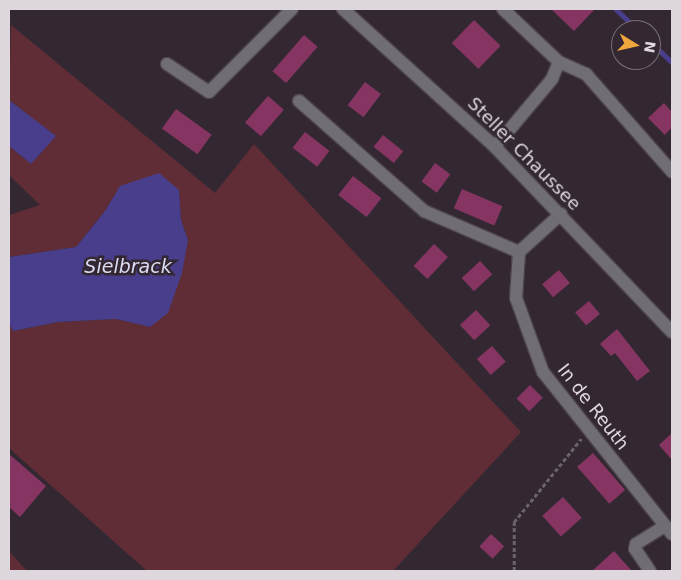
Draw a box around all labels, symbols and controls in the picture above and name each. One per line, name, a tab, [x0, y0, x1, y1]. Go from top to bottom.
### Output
north arrow	[611, 20, 661, 70]
text: N	[641, 40, 659, 54]
street label: Steller Chaussee	[463, 93, 585, 215]
water label: Sielbrack	[84, 256, 172, 278]
street label: In de Reuth	[553, 360, 633, 454]

